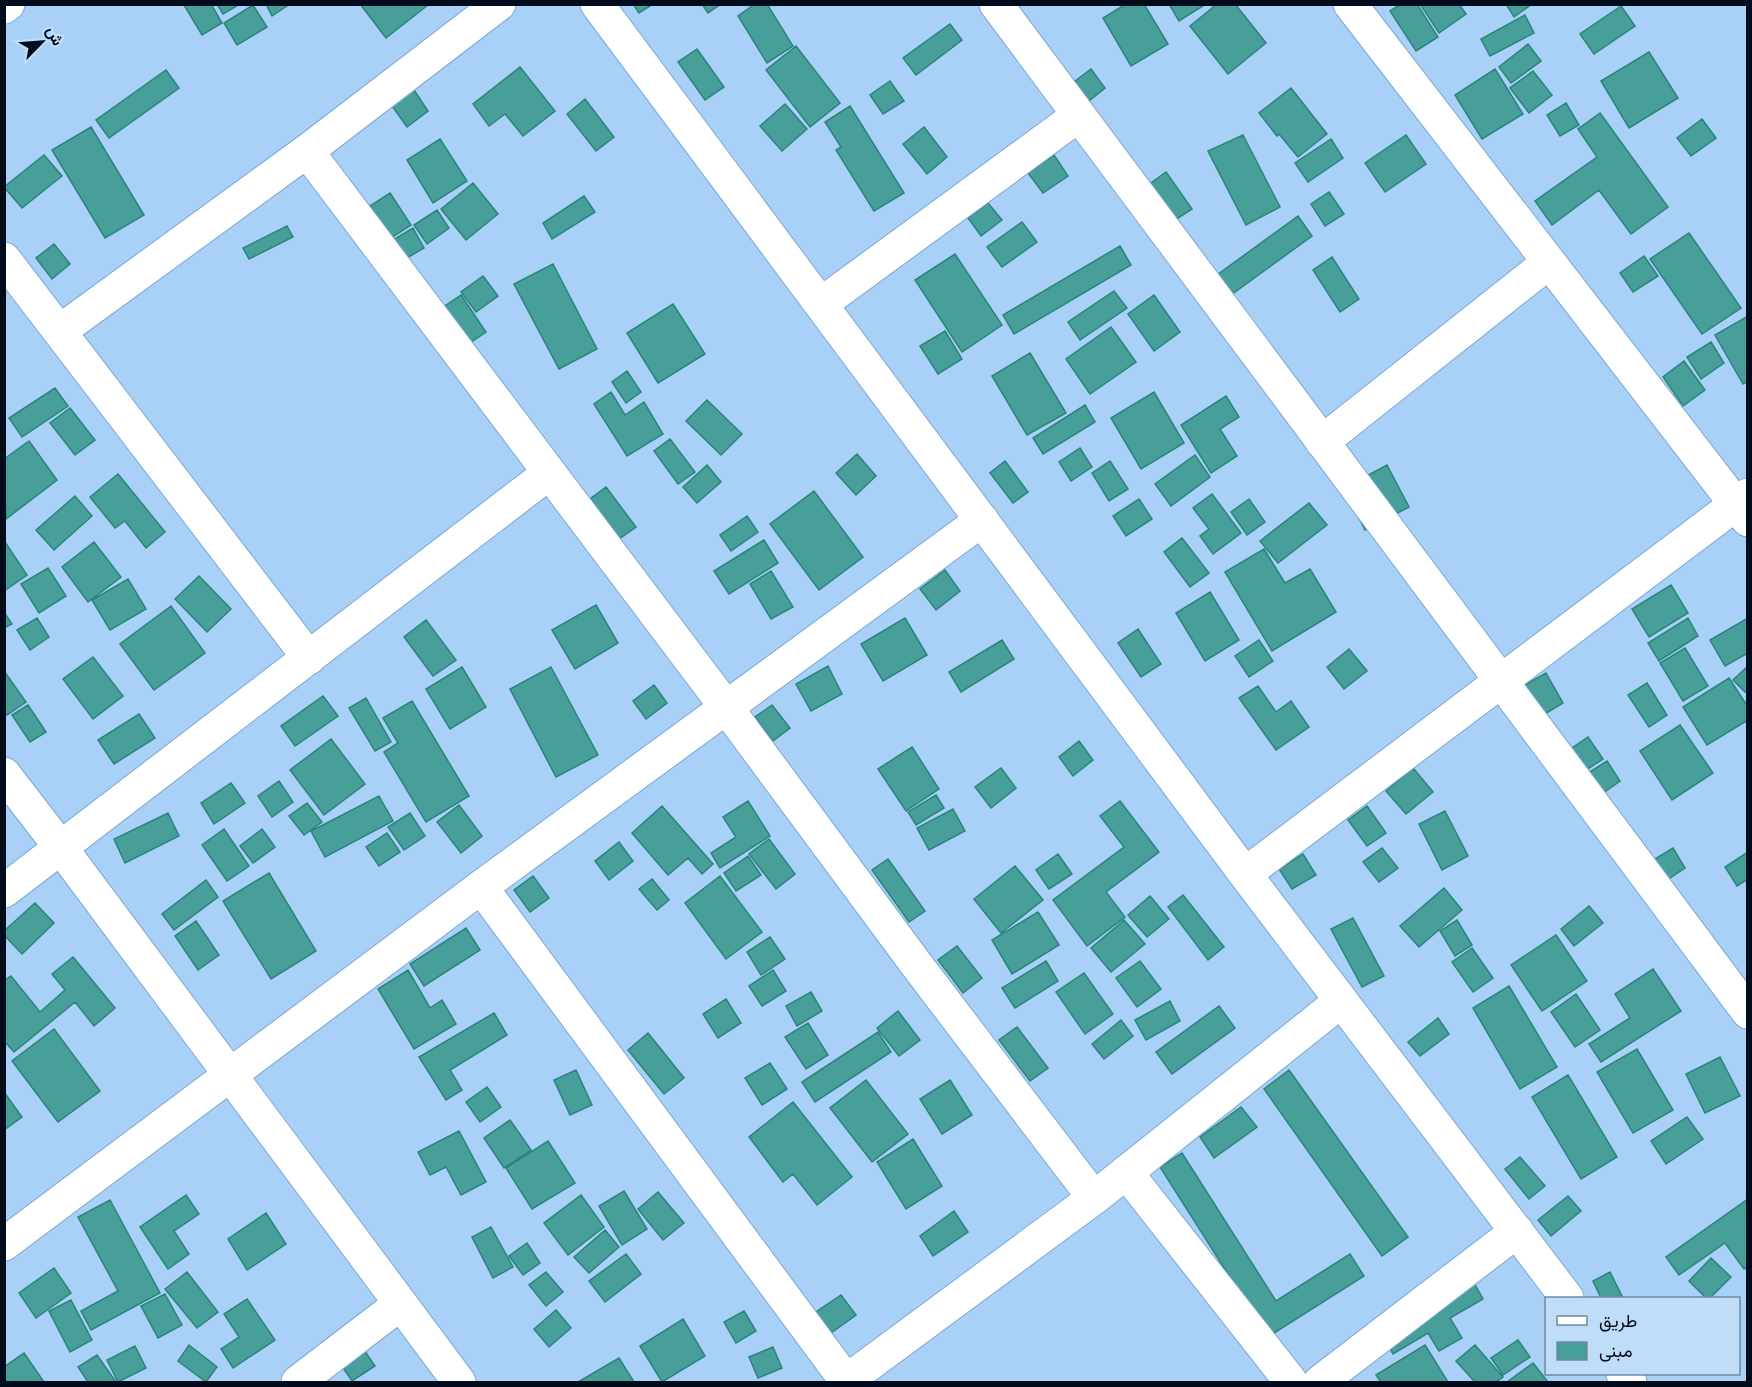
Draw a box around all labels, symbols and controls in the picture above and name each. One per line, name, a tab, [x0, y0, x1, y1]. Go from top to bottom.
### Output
north arrow	[12, 12, 72, 72]
text: ش	[42, 23, 68, 49]
legend	[1545, 1297, 1740, 1375]
text: طريق	[1599, 1310, 1637, 1332]
text: مبنى	[1599, 1340, 1633, 1362]

